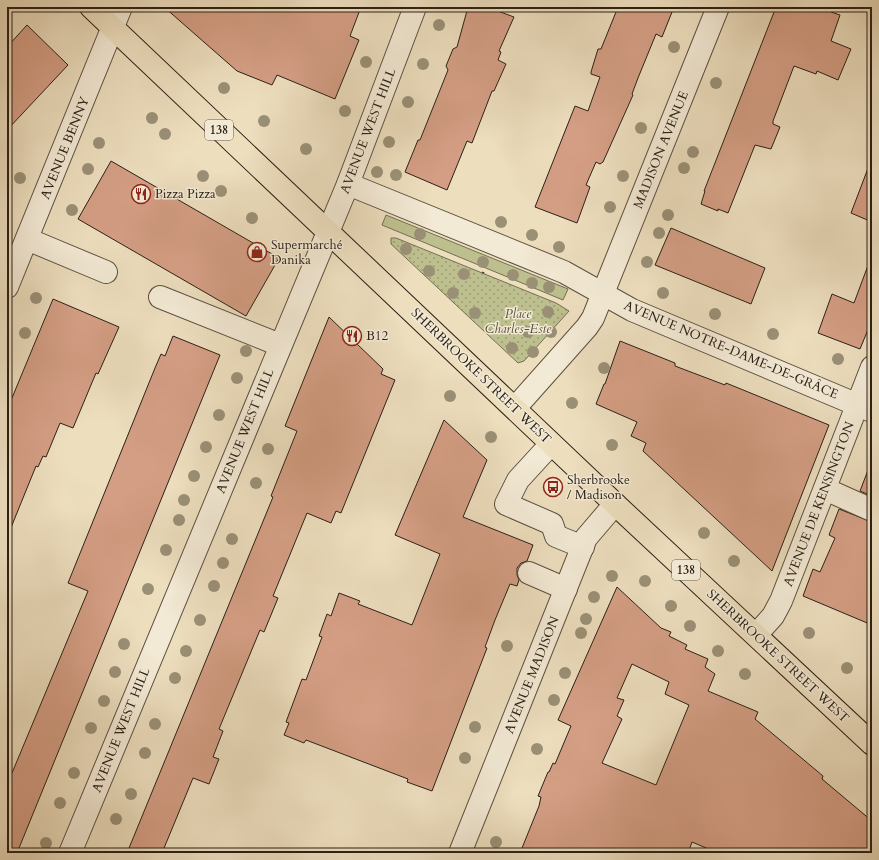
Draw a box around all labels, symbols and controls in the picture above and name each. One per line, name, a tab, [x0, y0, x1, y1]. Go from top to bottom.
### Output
street label: AVENUE WEST HILL	[336, 66, 400, 196]
street label: MADISON AVENUE	[629, 89, 693, 211]
street label: AVENUE BENNY	[36, 94, 94, 202]
road number: 138	[205, 120, 233, 140]
restaurant icon: Pizza Pizza	[130, 183, 152, 205]
place label: Pizza Pizza	[155, 185, 216, 203]
place label: Supermarché Danika	[271, 236, 343, 269]
shop icon: Supermarché Danika	[246, 241, 268, 263]
street label: AVENUE NOTRE-DAME-DE-GRÂCE	[621, 296, 841, 404]
street label: SHERBROOKE STREET WEST	[407, 304, 555, 448]
park label: Place Charles-Este	[485, 305, 552, 338]
restaurant icon: B12	[341, 325, 363, 347]
place label: B12	[366, 327, 388, 345]
street label: AVENUE WEST HILL	[212, 366, 278, 496]
street label: AVENUE DE KENSINGTON	[779, 419, 859, 589]
place label: Sherbrooke / Madison	[567, 471, 630, 504]
bus stop icon: Sherbrooke / Madison	[542, 476, 564, 498]
road number: 138	[672, 560, 700, 580]
street label: SHERBROOKE STREET WEST	[703, 585, 853, 727]
street label: AVENUE MADISON	[500, 614, 564, 736]
street label: AVENUE WEST HILL	[88, 665, 154, 795]

